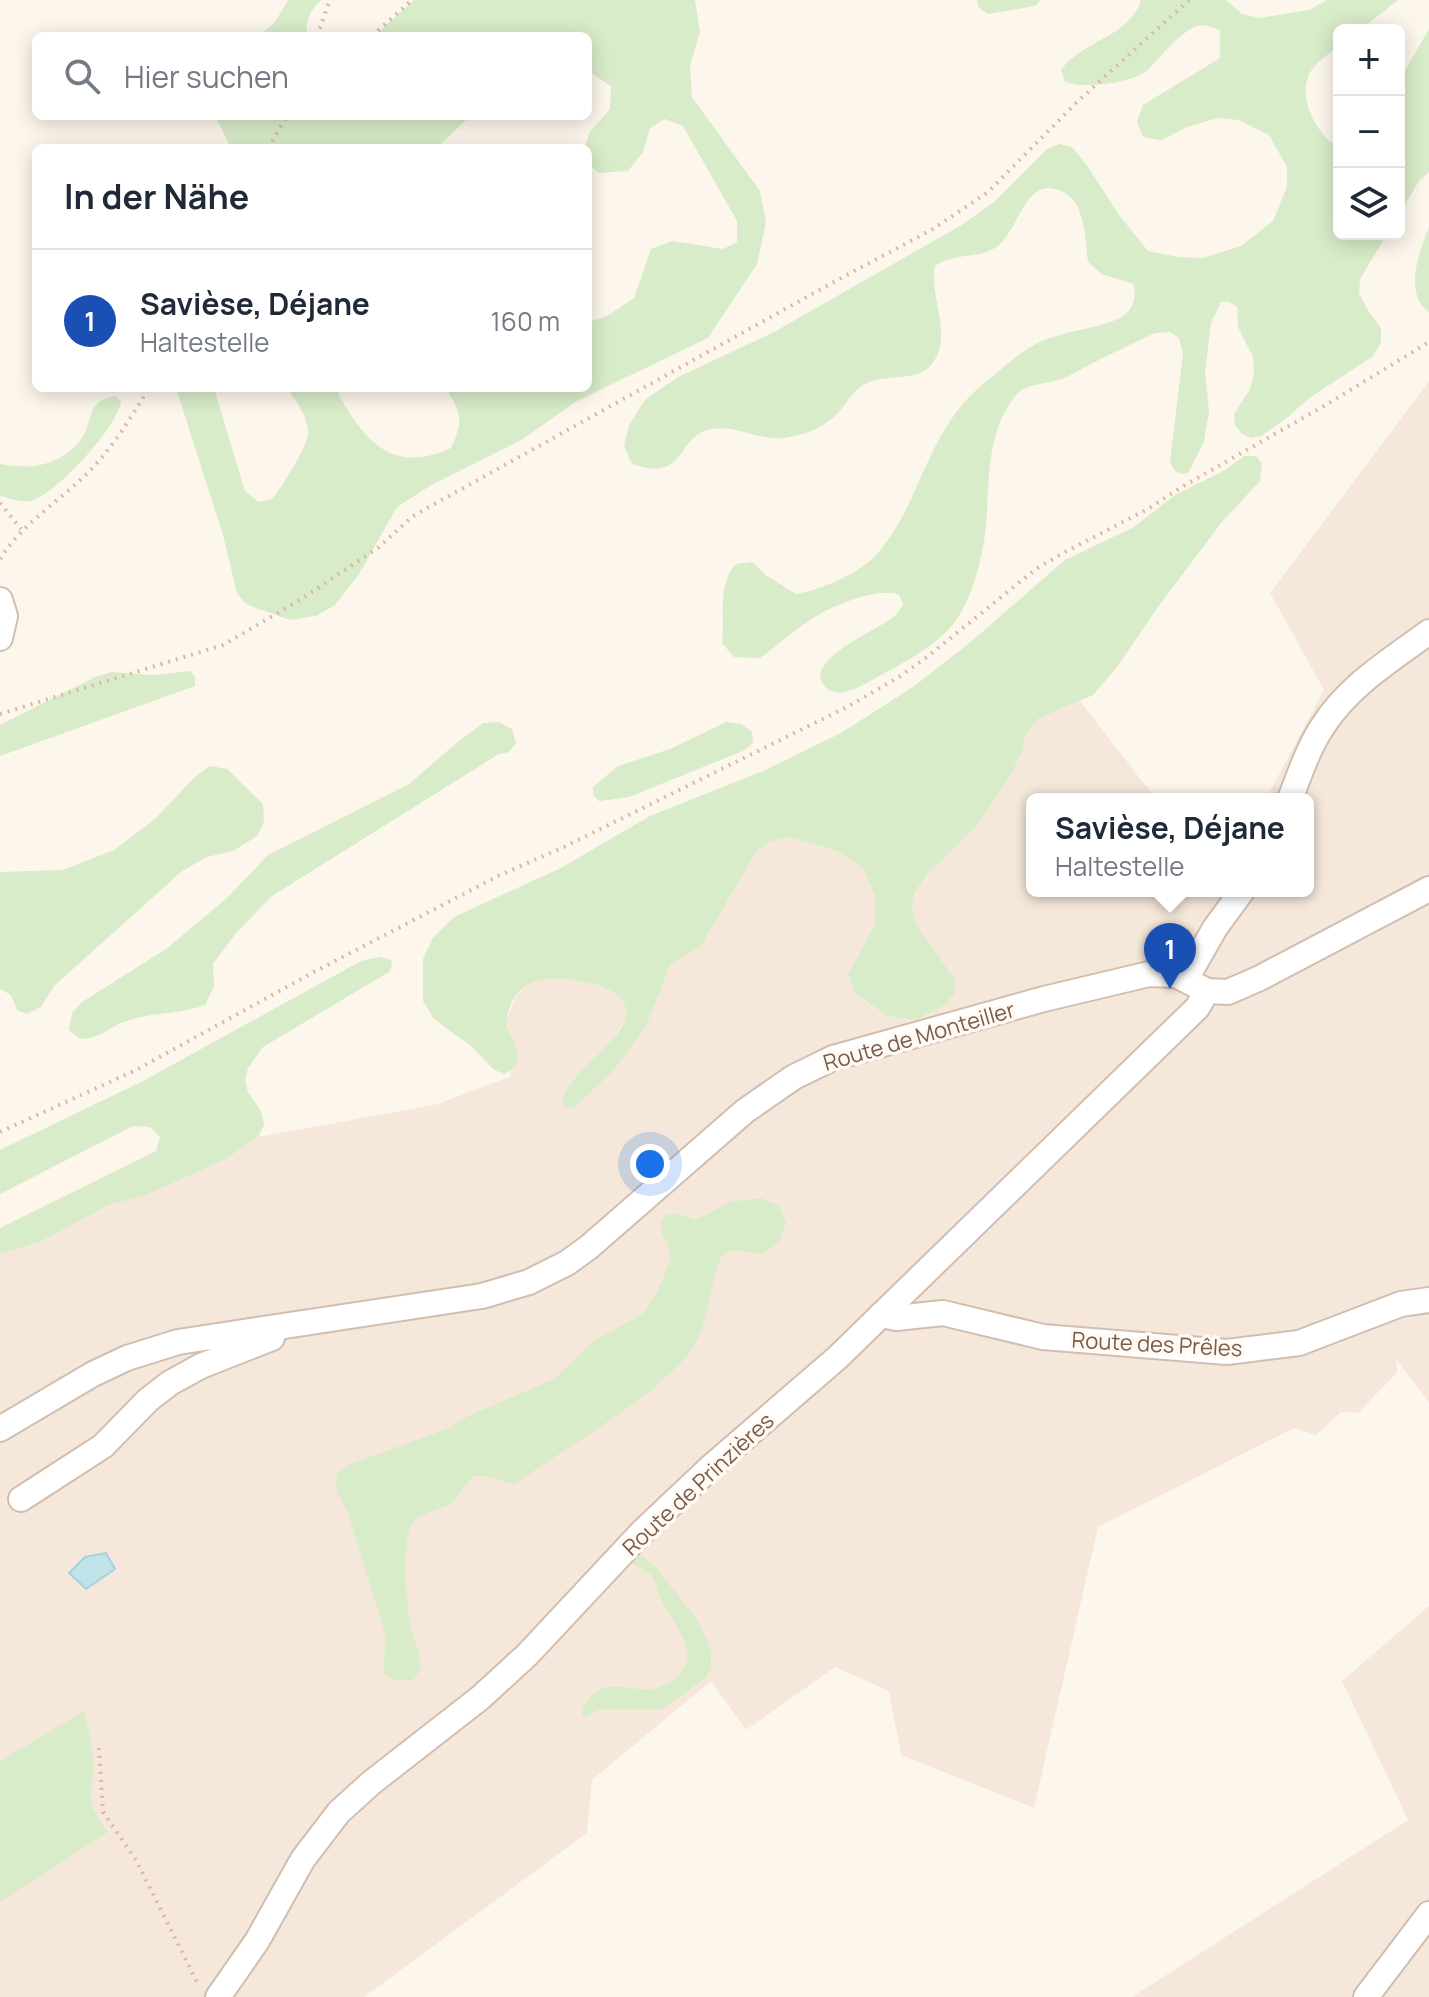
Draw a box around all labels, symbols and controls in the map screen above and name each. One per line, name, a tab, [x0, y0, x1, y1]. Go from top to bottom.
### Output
map controls	[1333, 24, 1405, 240]
button: +	[1333, 24, 1405, 96]
search box	[32, 32, 592, 120]
icon: search	[60, 54, 104, 98]
text: Hier suchen	[124, 56, 289, 97]
button: −	[1333, 96, 1405, 168]
button: layers	[1333, 168, 1405, 240]
text: In der Nähe	[64, 173, 249, 219]
text: Savièse, Déjane	[140, 283, 370, 324]
text: 1	[84, 303, 96, 339]
text: 160 m	[491, 303, 560, 339]
text: Haltestelle	[140, 324, 269, 360]
popup	[1026, 793, 1314, 897]
text: Savièse, Déjane	[1055, 807, 1285, 848]
text: Haltestelle	[1055, 848, 1185, 884]
pin: 1	[1144, 923, 1196, 989]
street label: Route de Monteiller	[820, 994, 1018, 1078]
your location	[630, 1144, 670, 1184]
street label: Route des Prêles	[1071, 1325, 1243, 1363]
street label: Route de Prinzières	[616, 1406, 780, 1562]

